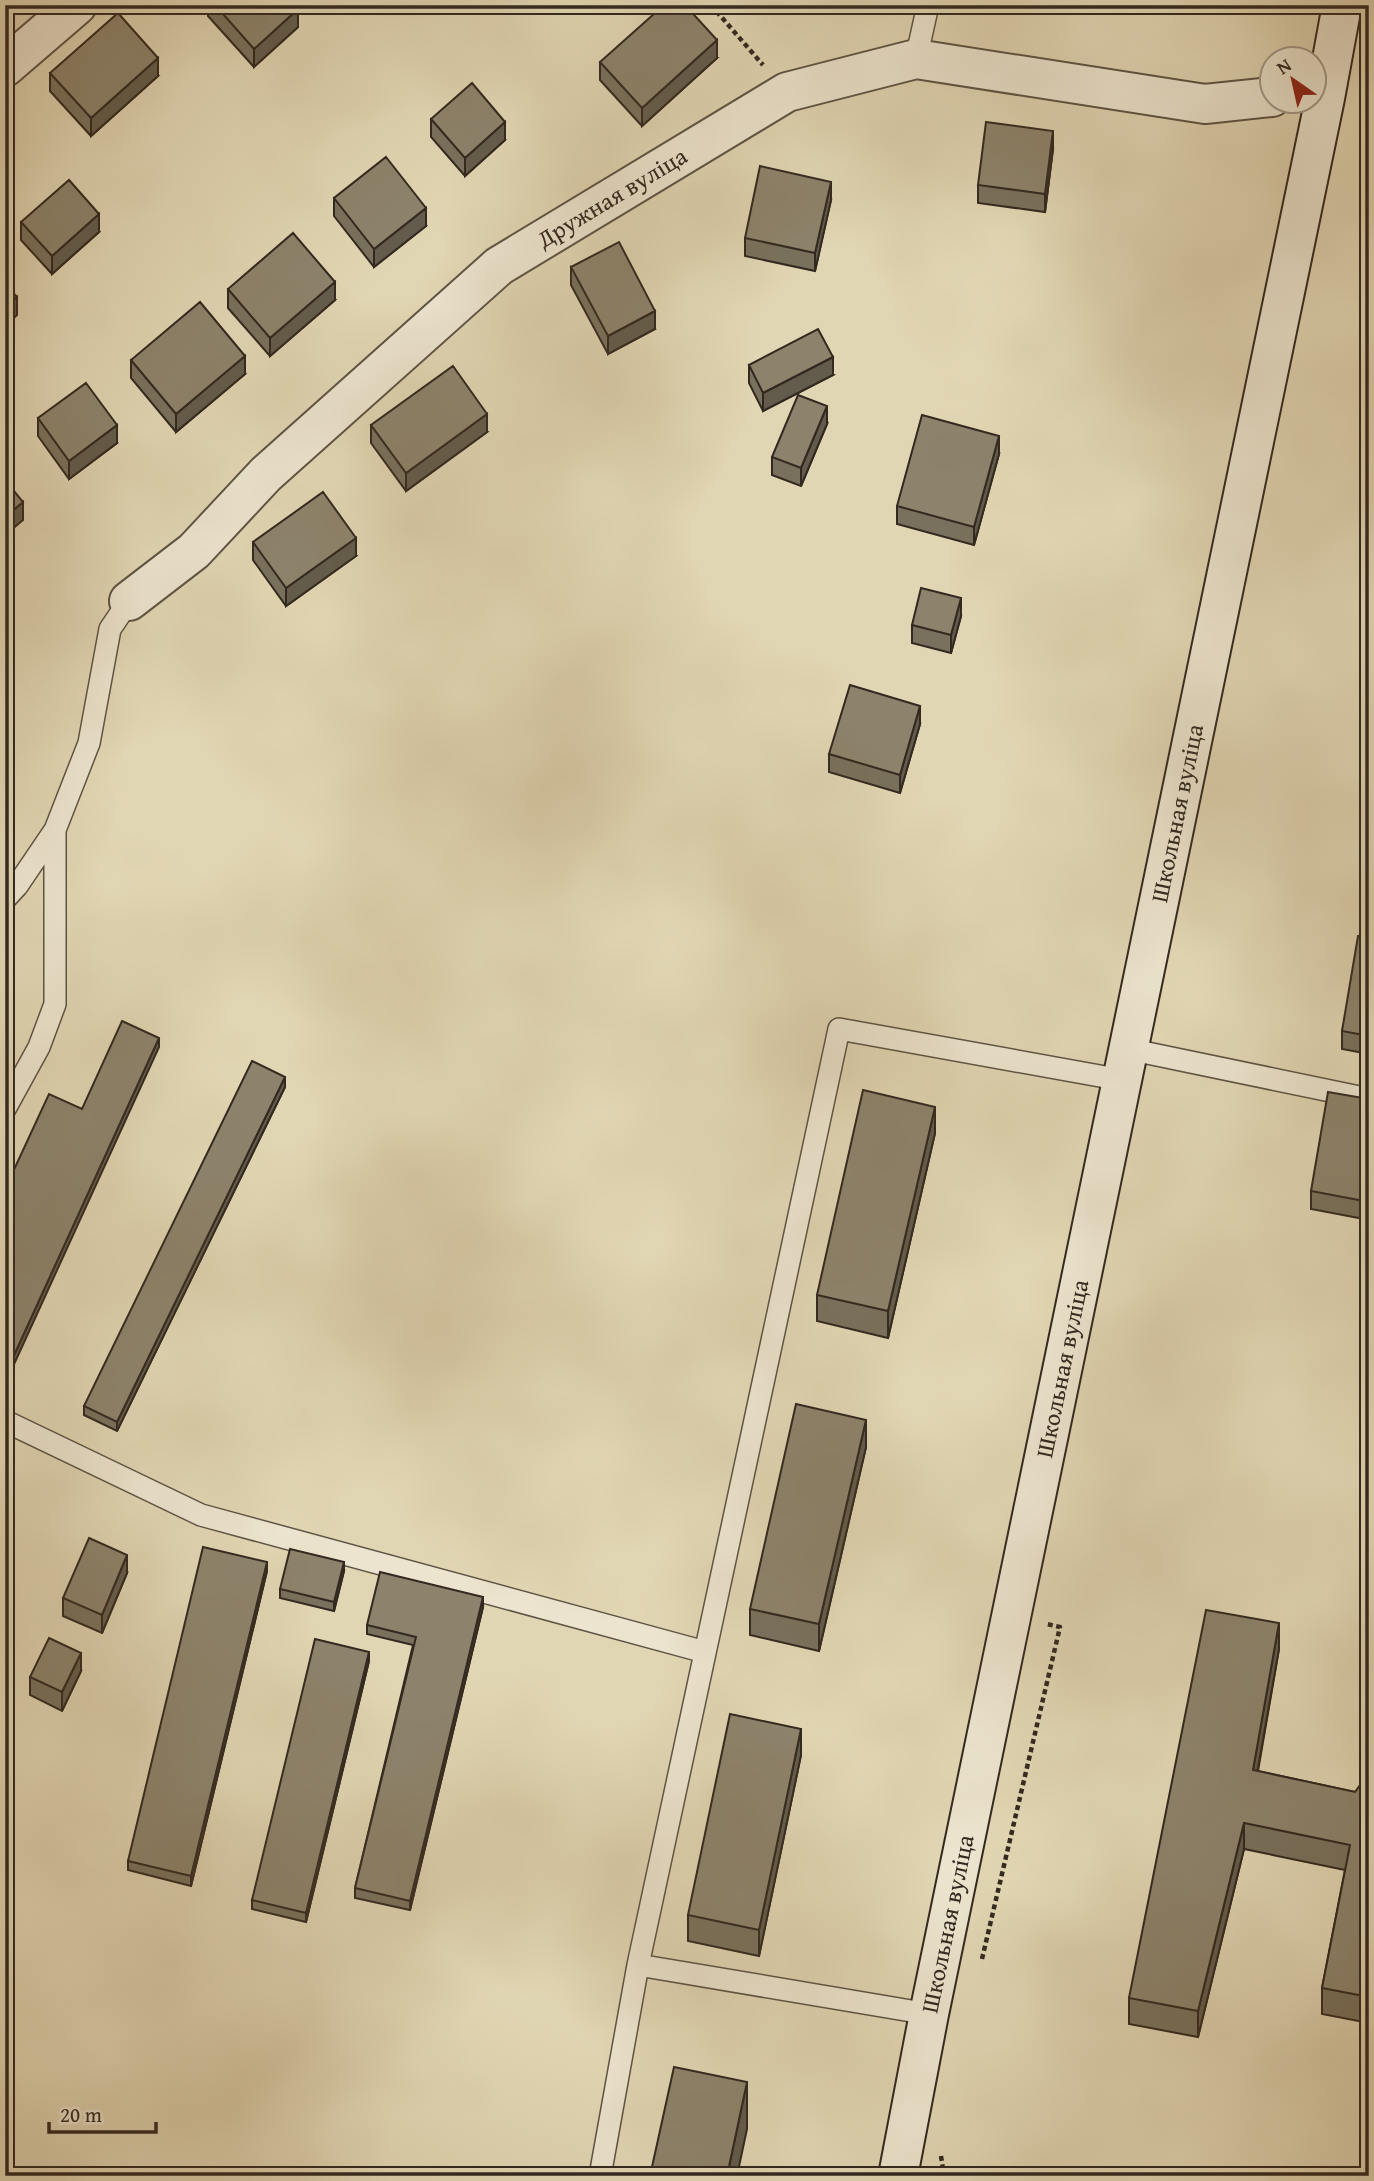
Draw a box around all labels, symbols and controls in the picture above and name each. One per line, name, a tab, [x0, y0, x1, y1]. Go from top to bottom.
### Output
north arrow	[1258, 46, 1328, 116]
text: N	[1270, 51, 1297, 81]
street label: Дружная вуліца	[529, 138, 694, 257]
street label: Школьная вуліца	[1141, 720, 1212, 906]
street label: Школьная вуліца	[1026, 1276, 1098, 1461]
street label: Школьная вуліца	[912, 1831, 983, 2016]
scale bar	[49, 2090, 156, 2134]
text: 20 m	[60, 2099, 102, 2130]

